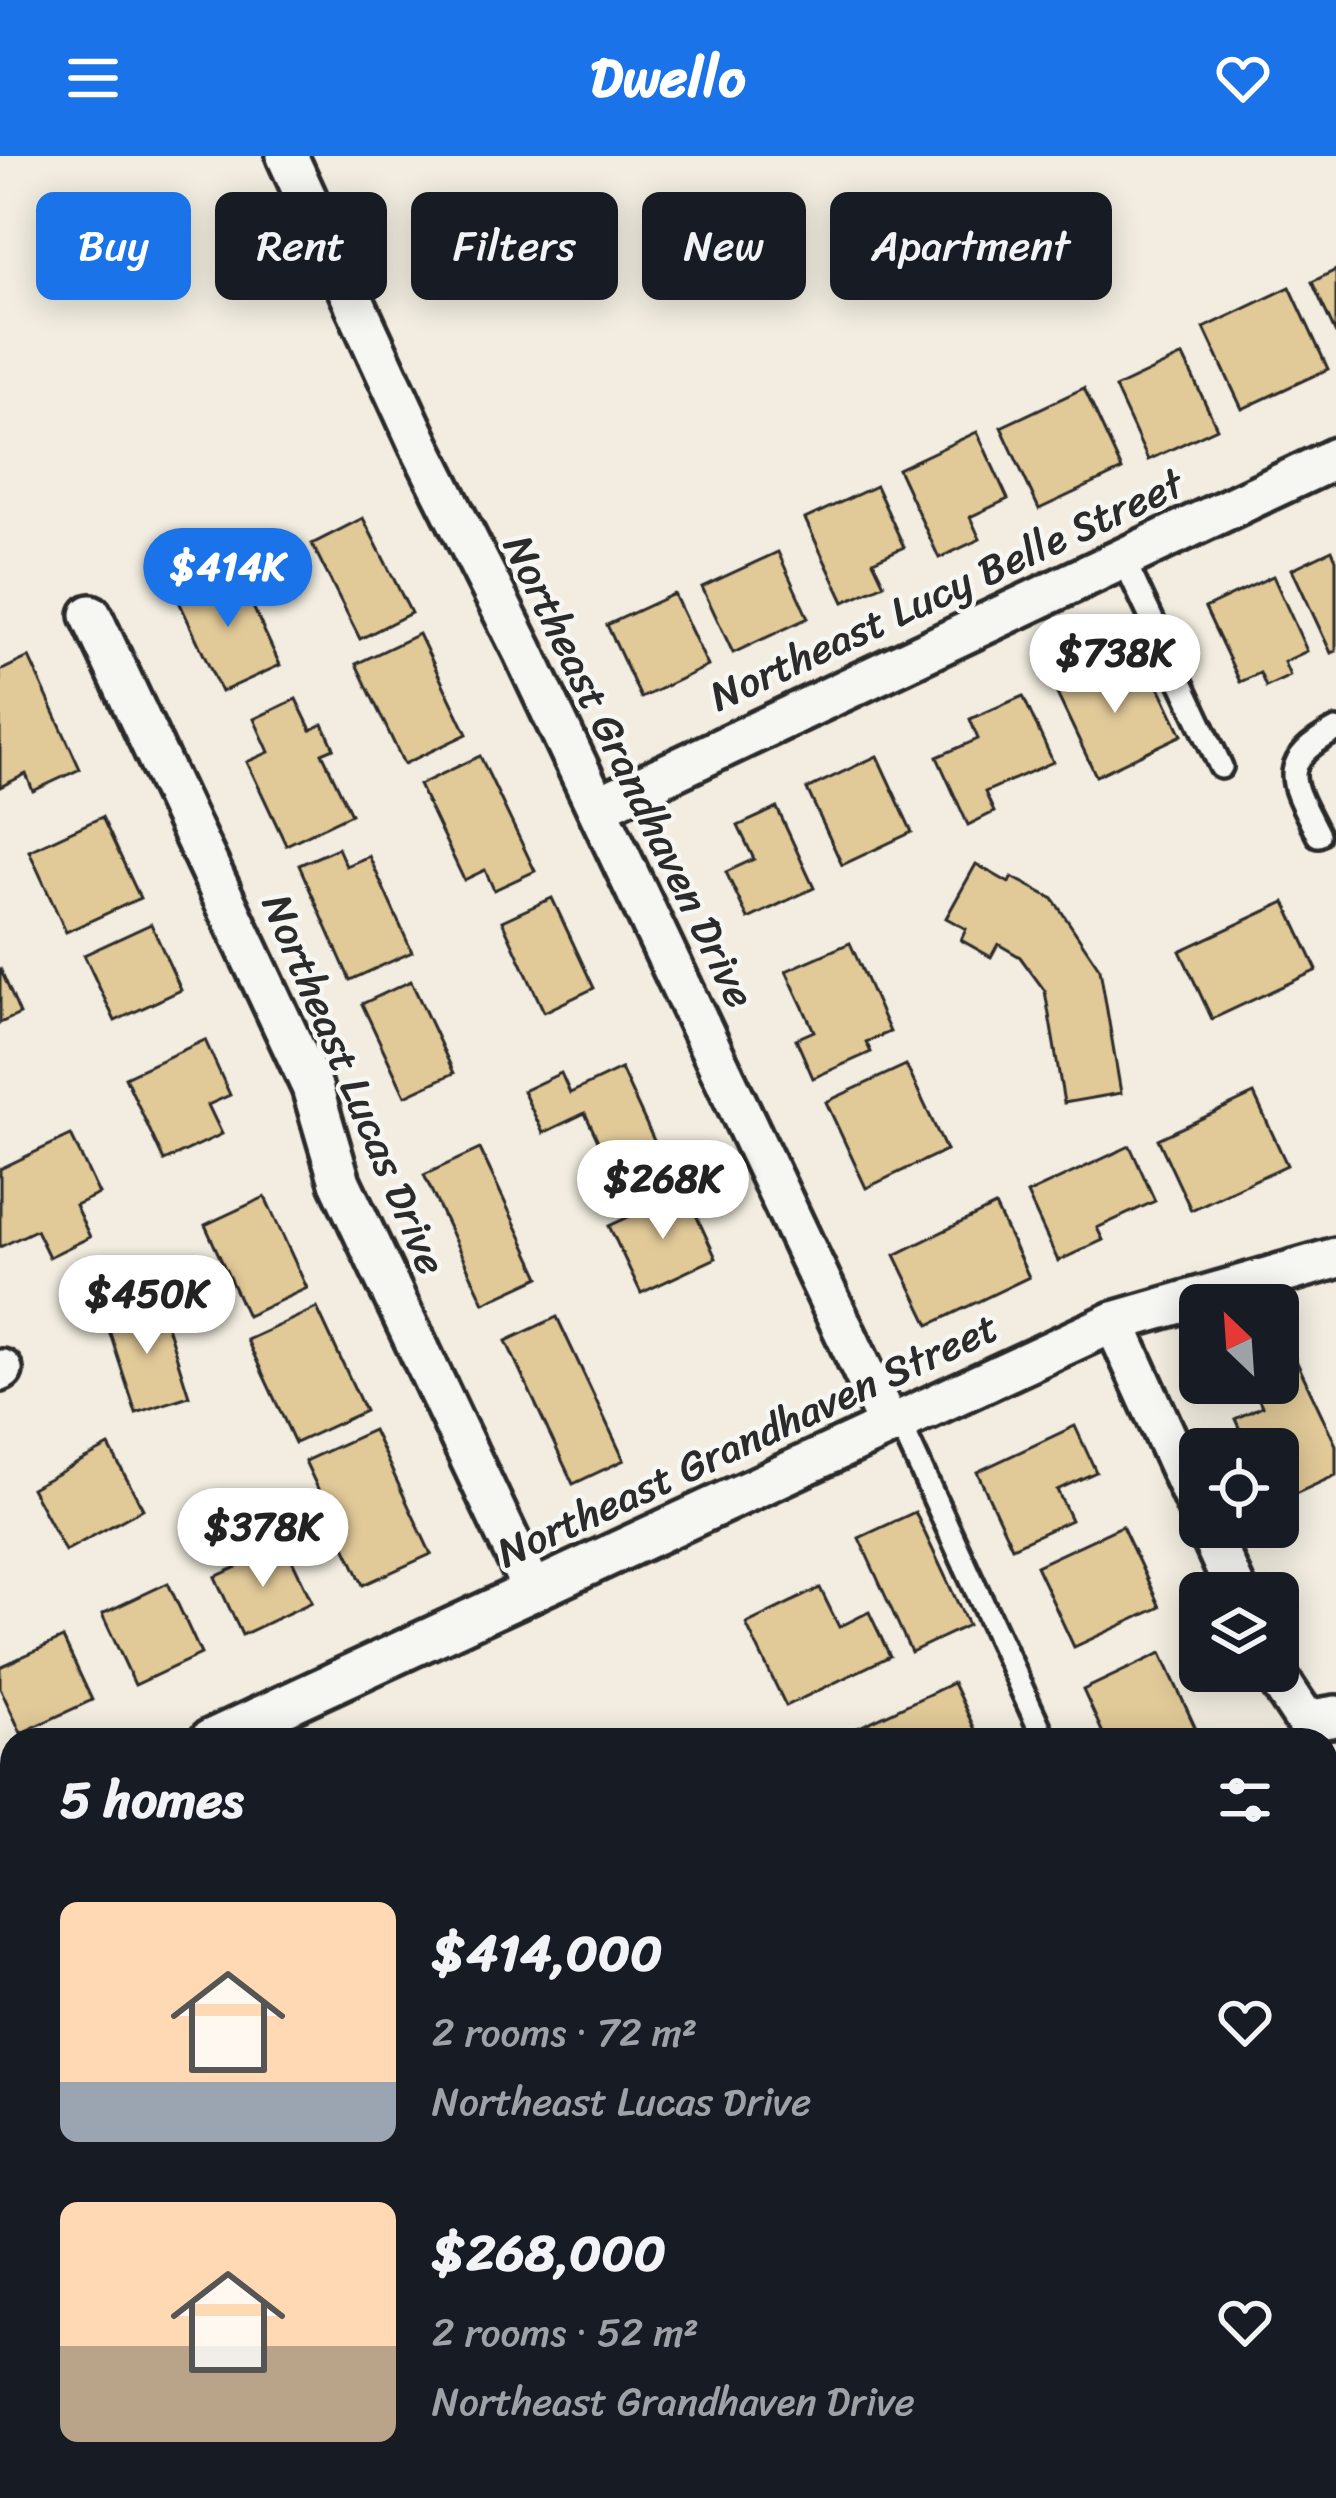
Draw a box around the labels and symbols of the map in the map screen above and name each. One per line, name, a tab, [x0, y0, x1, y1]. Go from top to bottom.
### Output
street label: Northeast Lucy Belle Street	[697, 446, 1198, 733]
street label: Northeast Grandhaven Drive	[482, 522, 776, 1021]
pin: $414K	[144, 528, 312, 630]
pin: $738K	[1031, 614, 1199, 716]
street label: Northeast Lucas Drive	[240, 882, 468, 1287]
pin: $268K	[579, 1140, 747, 1242]
pin: $450K	[63, 1255, 231, 1357]
north arrow	[1179, 1284, 1299, 1404]
street label: Northeast Grandhaven Street	[484, 1291, 1011, 1589]
pin: $378K	[179, 1488, 347, 1590]

